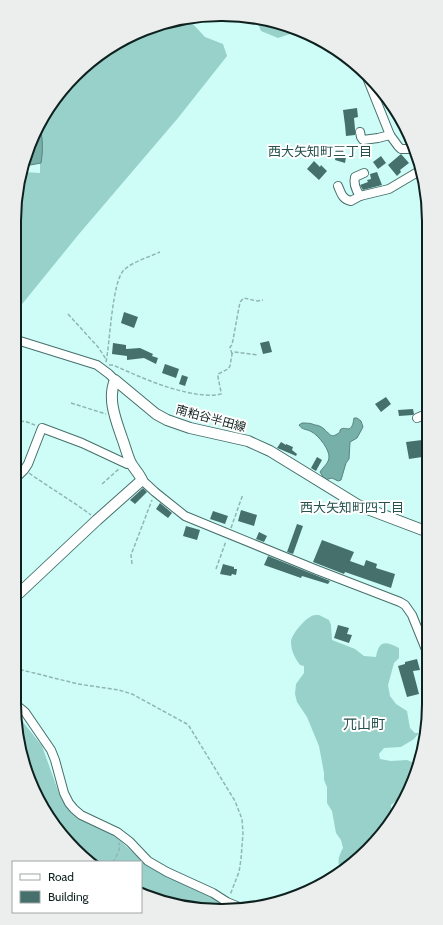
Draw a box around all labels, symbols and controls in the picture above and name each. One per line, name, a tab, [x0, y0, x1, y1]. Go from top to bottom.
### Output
district label: 西大矢知町三丁目	[268, 143, 372, 159]
street label: 南粕谷半田線	[174, 401, 248, 435]
district label: 西大矢知町四丁目	[300, 499, 404, 515]
district label: 兀山町	[343, 715, 385, 733]
legend	[12, 861, 142, 913]
text: Road	[48, 869, 74, 884]
text: Building	[48, 889, 90, 904]

